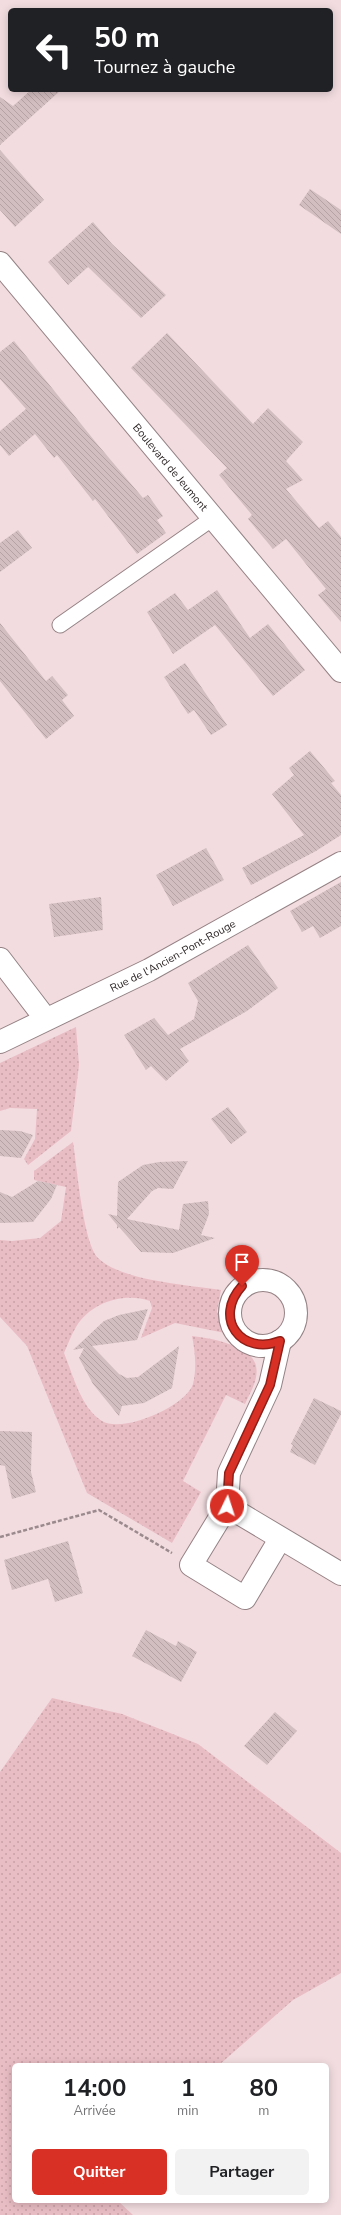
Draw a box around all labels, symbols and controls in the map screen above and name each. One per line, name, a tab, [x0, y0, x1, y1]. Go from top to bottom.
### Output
text: 50 m	[94, 19, 160, 57]
icon: left	[28, 24, 80, 76]
text: Tournez à gauche	[94, 55, 235, 79]
street label: Boulevard de Jeumont	[130, 420, 212, 514]
street label: Rue de l'Ancien-Pont-Rouge	[107, 916, 238, 995]
pin	[225, 1245, 259, 1286]
icon: arrive	[231, 1251, 253, 1273]
position arrow	[206, 1485, 248, 1527]
text: 14:00	[63, 2072, 126, 2104]
text: 1	[181, 2072, 195, 2104]
text: 80	[249, 2072, 278, 2104]
text: Arrivée	[73, 2102, 116, 2120]
text: min	[177, 2102, 199, 2120]
text: m	[258, 2102, 269, 2120]
button: Quitter	[32, 2149, 167, 2195]
button: Partager	[175, 2149, 309, 2195]

